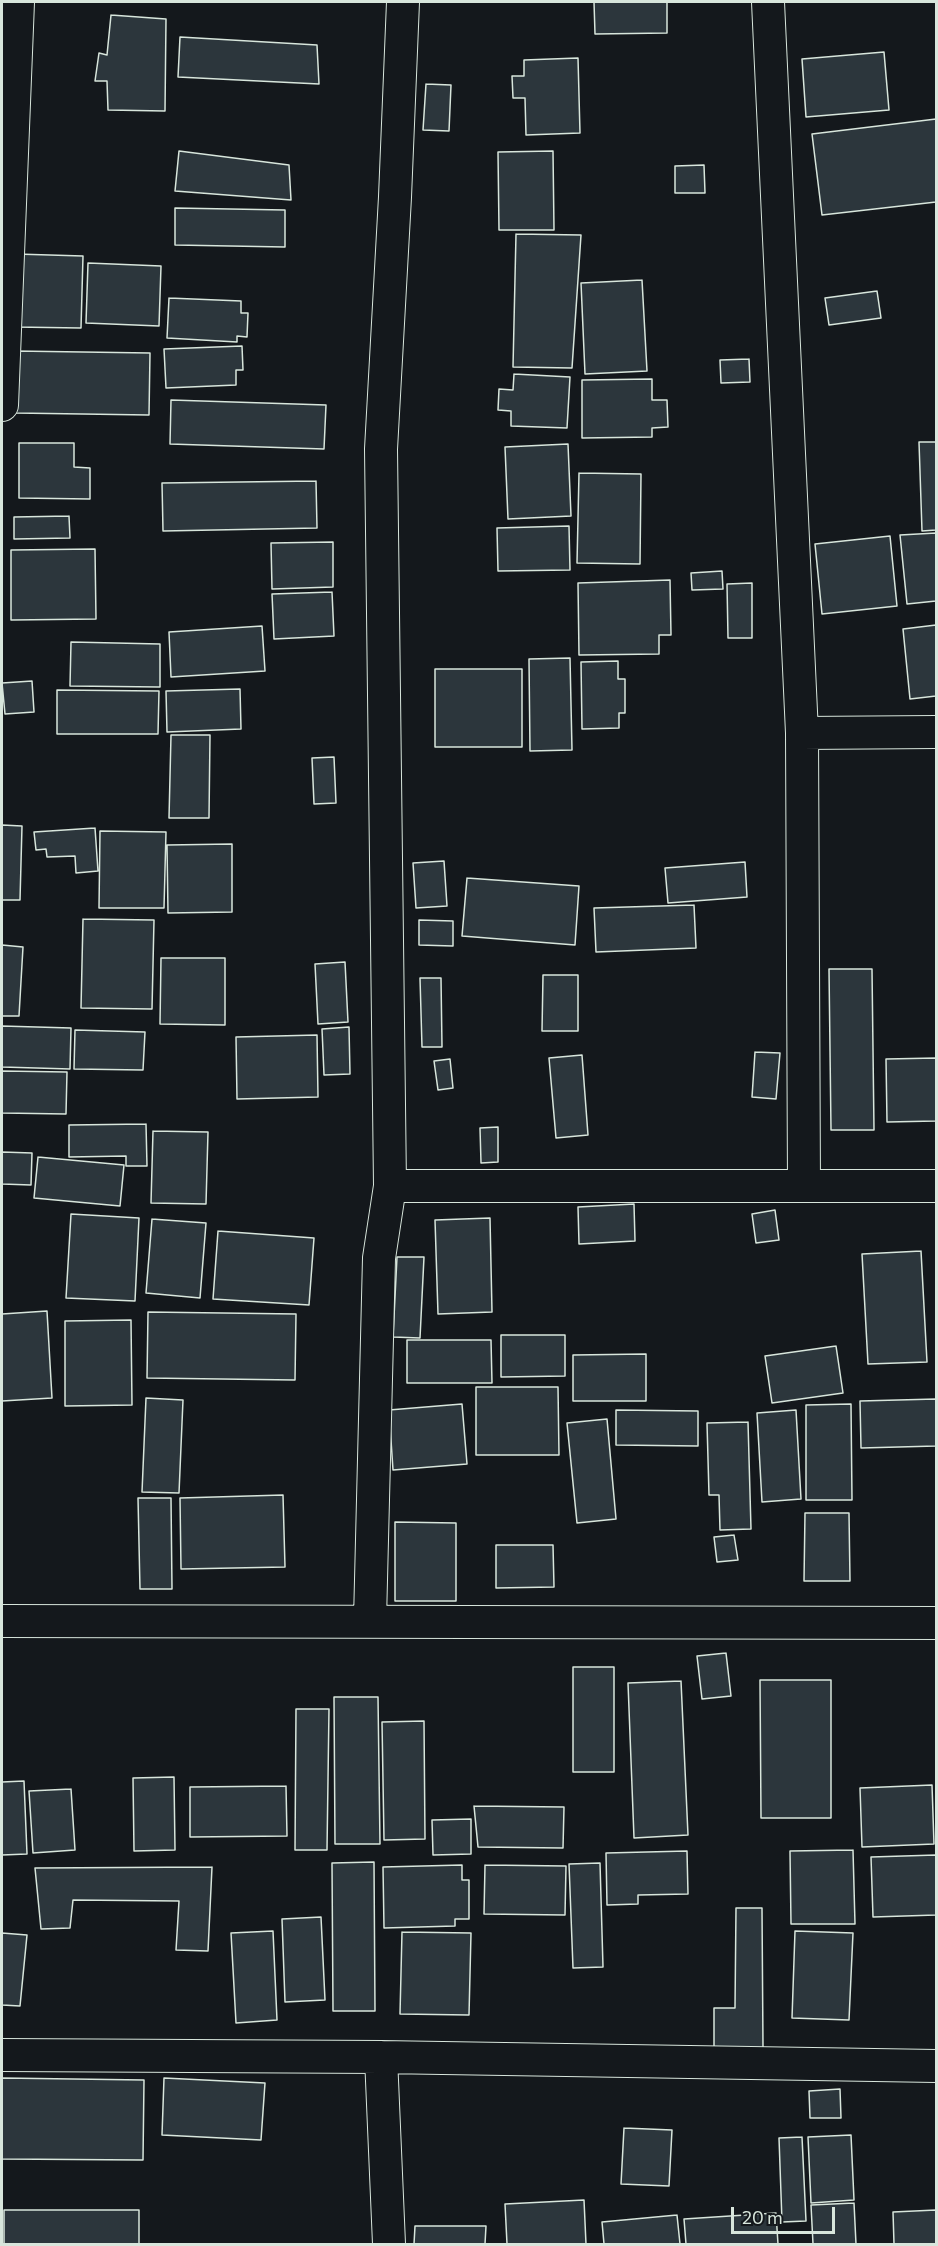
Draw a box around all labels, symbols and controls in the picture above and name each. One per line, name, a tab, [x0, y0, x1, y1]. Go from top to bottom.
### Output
scale bar	[734, 2195, 838, 2233]
text: 20 m	[742, 2206, 783, 2228]

